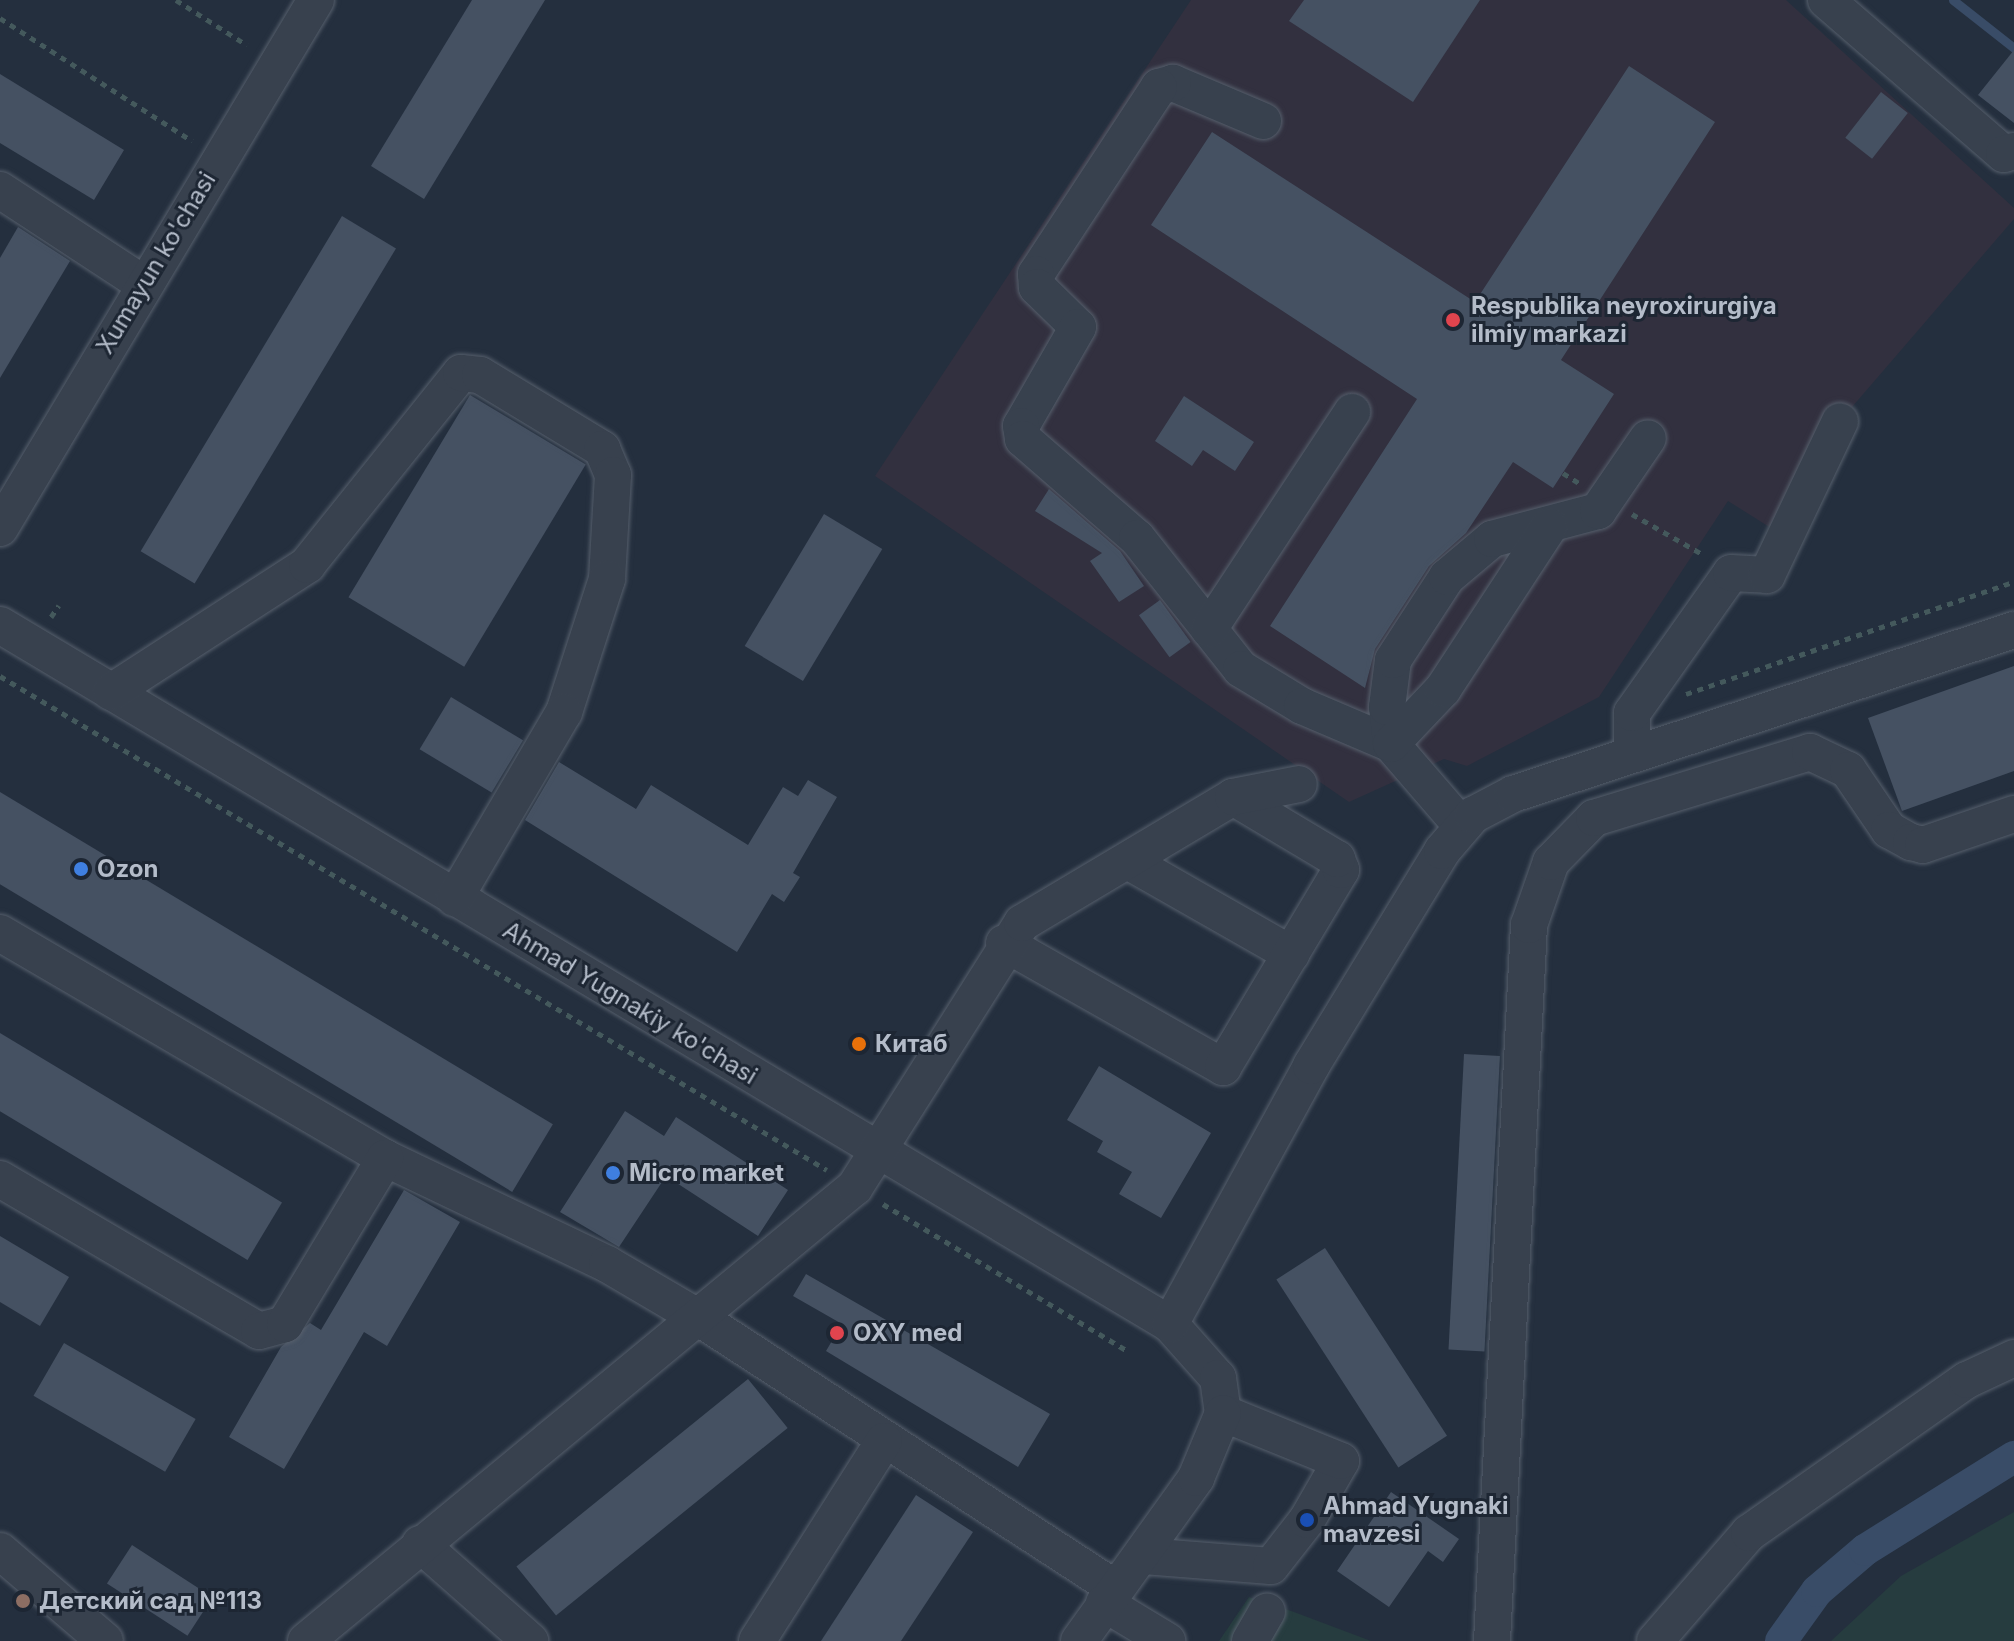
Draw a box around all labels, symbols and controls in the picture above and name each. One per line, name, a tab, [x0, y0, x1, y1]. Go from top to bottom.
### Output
street label: Xumayun ko'chasi	[90, 167, 222, 359]
place label: Respublika neyroxirurgiya ilmiy markazi	[1471, 292, 1777, 348]
marker: Respublika neyroxirurgiya ilmiy markazi	[1442, 309, 1464, 331]
place label: Ozon	[97, 855, 158, 883]
marker: Ozon	[72, 860, 90, 878]
street label: Ahmad Yugnakiy ko'chasi	[498, 916, 762, 1090]
place label: Китаб	[875, 1030, 948, 1058]
marker: Китаб	[850, 1035, 868, 1053]
place label: Micro market	[629, 1159, 784, 1187]
marker: Micro market	[604, 1164, 622, 1182]
place label: OXY med	[853, 1319, 962, 1347]
marker: OXY med	[828, 1324, 846, 1342]
place label: Ahmad Yugnaki mavzesi	[1323, 1492, 1509, 1548]
marker: Ahmad Yugnaki mavzesi	[1298, 1511, 1316, 1529]
place label: Детский сад №113	[39, 1587, 262, 1615]
marker: Детский сад №113	[14, 1592, 32, 1610]

